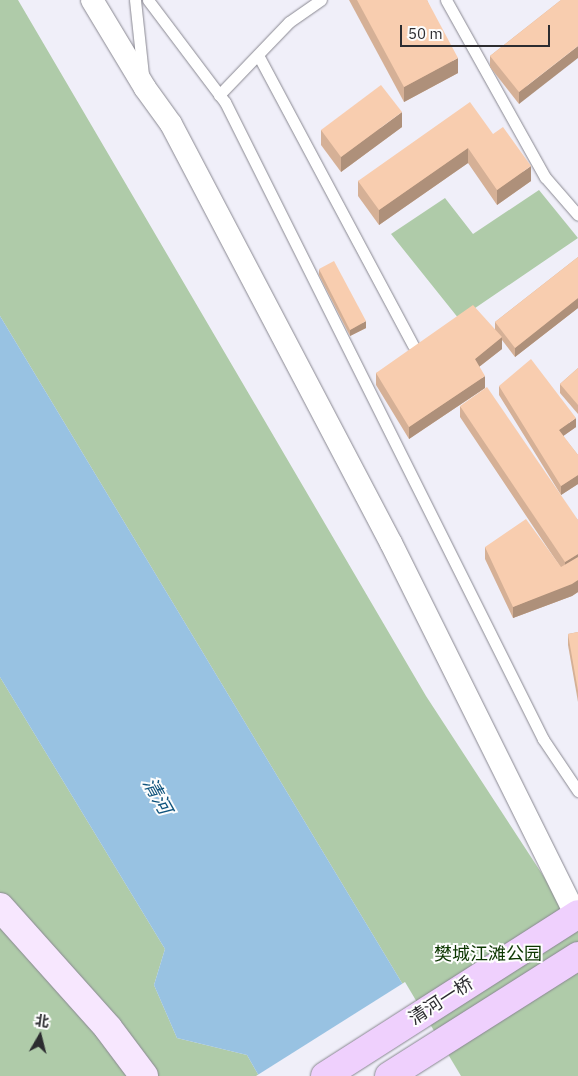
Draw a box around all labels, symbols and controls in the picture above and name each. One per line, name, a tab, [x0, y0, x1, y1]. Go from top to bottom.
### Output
scale bar	[403, 15, 553, 47]
text: 50 m	[408, 24, 443, 43]
water label: 清河	[138, 774, 176, 818]
park label: 樊城江滩公园	[434, 943, 542, 965]
street label: 清河一桥	[405, 972, 477, 1030]
north arrow	[15, 1011, 65, 1061]
text: 北	[34, 1011, 50, 1031]

